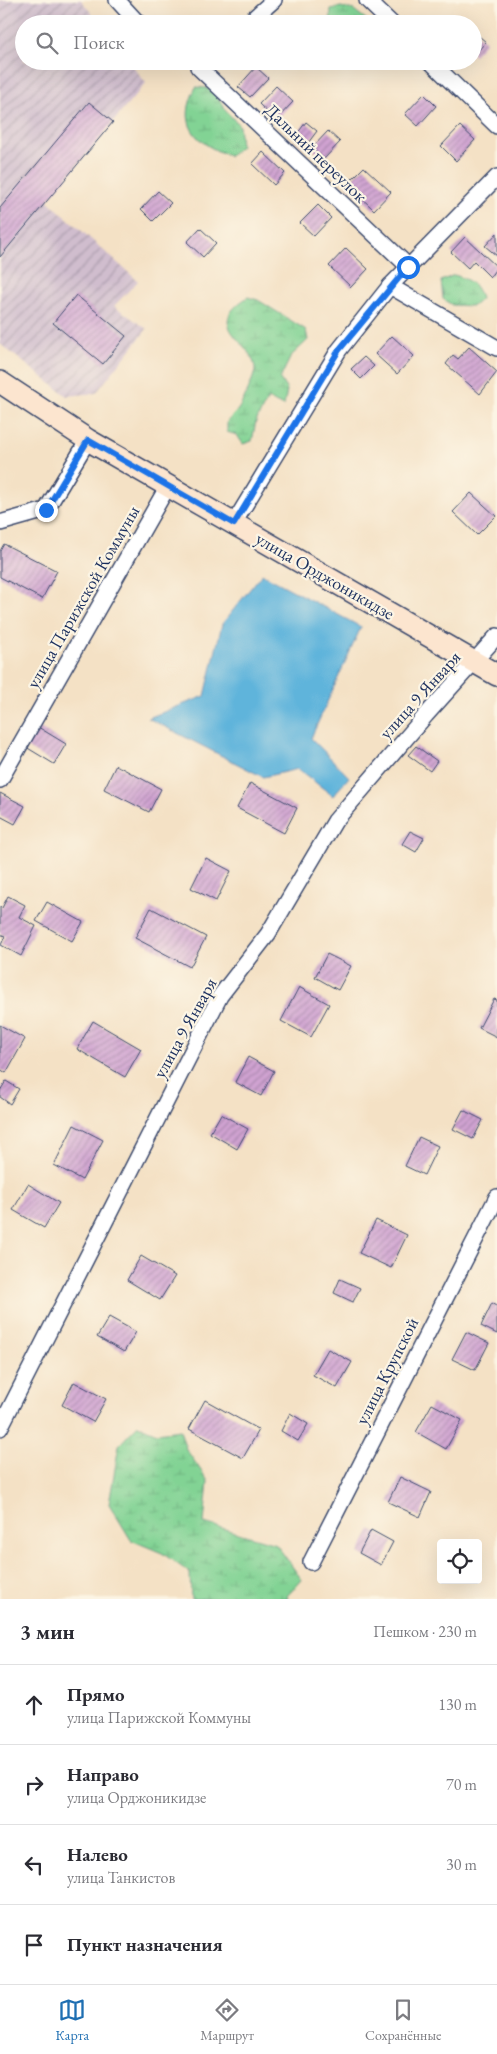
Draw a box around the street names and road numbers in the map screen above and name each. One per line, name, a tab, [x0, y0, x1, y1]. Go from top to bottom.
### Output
street label: Дальний переулок	[260, 98, 373, 208]
street label: улица Парижской Коммуны	[21, 501, 144, 692]
street label: улица Орджоникидзе	[252, 526, 399, 625]
street label: улица 9 Января	[374, 646, 465, 744]
street label: улица 9 Января	[148, 974, 222, 1082]
street label: улица Крупской	[350, 1313, 424, 1428]

